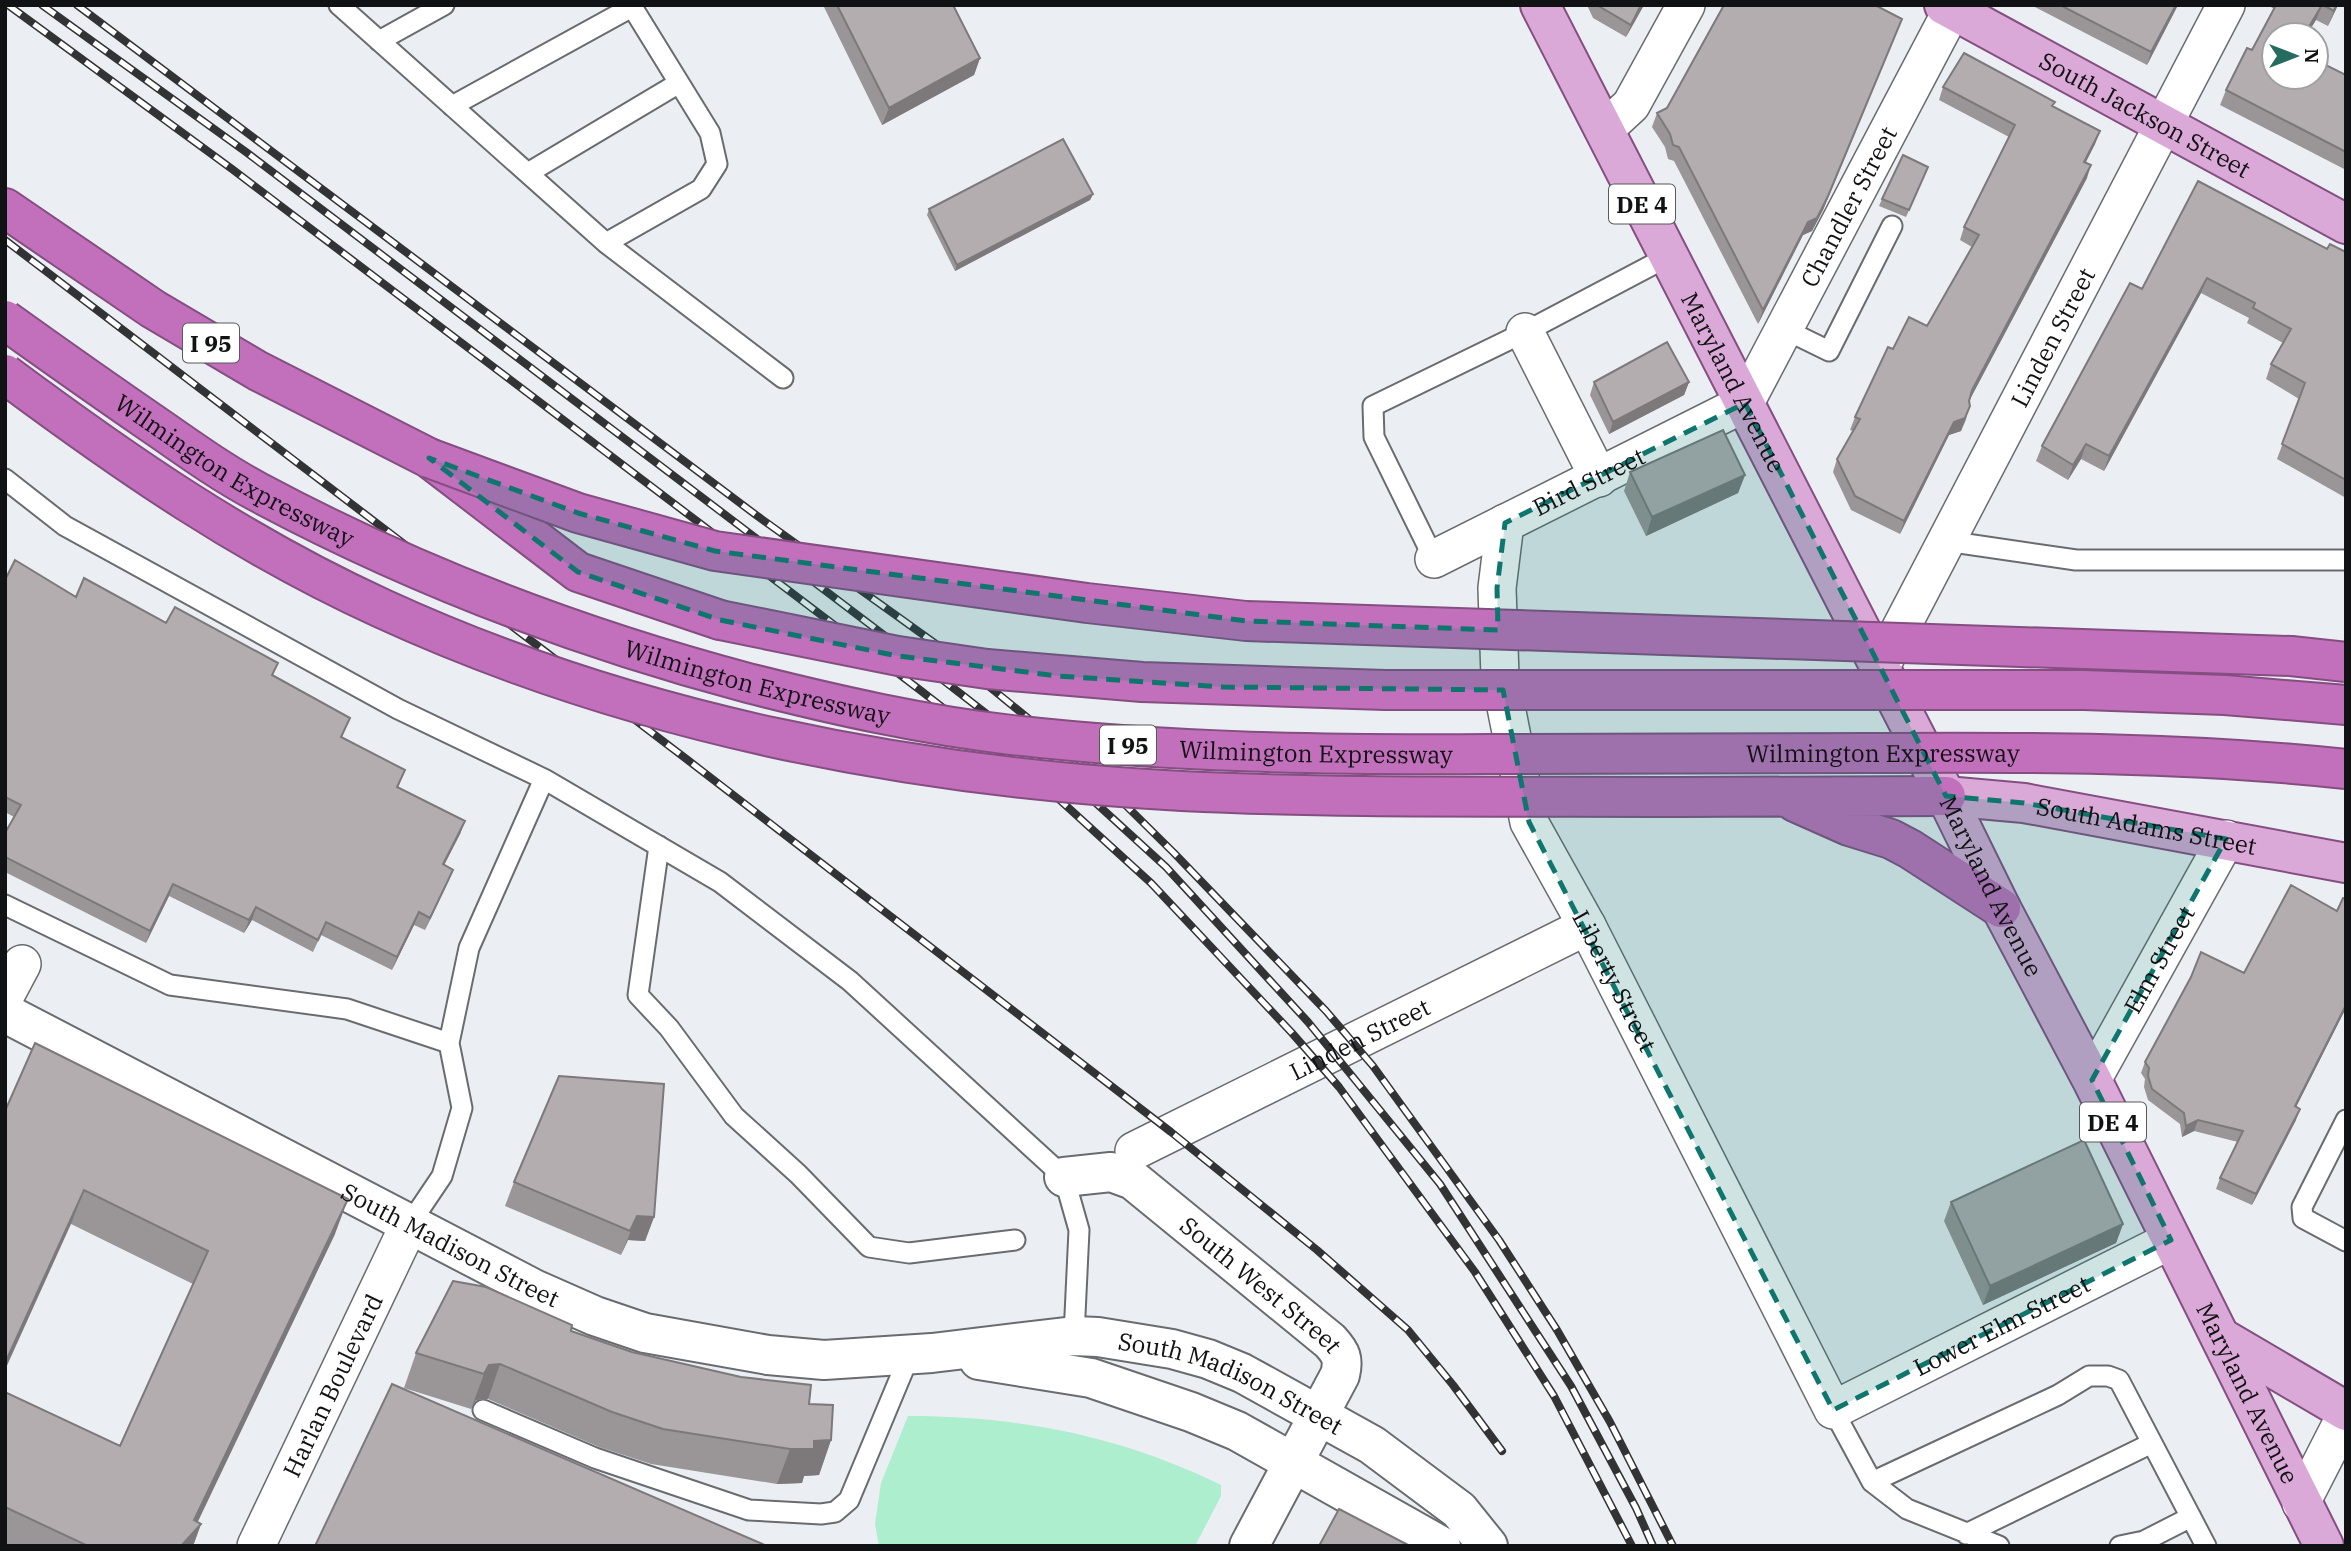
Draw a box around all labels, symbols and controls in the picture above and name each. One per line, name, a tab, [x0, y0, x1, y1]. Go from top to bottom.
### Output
north arrow	[2260, 21, 2330, 91]
street label: South Jackson Street	[2034, 44, 2256, 185]
text: N	[2300, 48, 2324, 64]
street label: Chandler Street	[1793, 121, 1904, 292]
road number: DE 4	[1609, 184, 1675, 224]
street label: Linden Street	[2003, 262, 2102, 413]
street label: Maryland Avenue	[1674, 287, 1793, 478]
road number: I 95	[183, 324, 239, 362]
street label: Wilmington Expressway	[109, 387, 360, 554]
street label: Bird Street	[1527, 440, 1650, 523]
street label: Wilmington Expressway	[620, 632, 893, 731]
road number: I 95	[1100, 726, 1156, 764]
street label: Wilmington Expressway	[1178, 733, 1453, 770]
street label: Wilmington Expressway	[1746, 737, 2020, 769]
street label: Maryland Avenue	[1932, 790, 2050, 982]
street label: South Adams Street	[2034, 790, 2259, 862]
street label: Elm Street	[2116, 900, 2202, 1019]
street label: Liberty Street	[1565, 904, 1664, 1057]
street label: Linden Street	[1284, 991, 1435, 1087]
road number: DE 4	[2080, 1102, 2146, 1142]
street label: South Madison Street	[336, 1175, 564, 1314]
street label: South West Street	[1174, 1209, 1350, 1360]
street label: Lower Elm Street	[1908, 1267, 2095, 1383]
street label: Harlan Boulevard	[275, 1288, 390, 1482]
street label: Maryland Avenue	[2189, 1297, 2306, 1489]
street label: South Madison Street	[1116, 1325, 1349, 1442]

